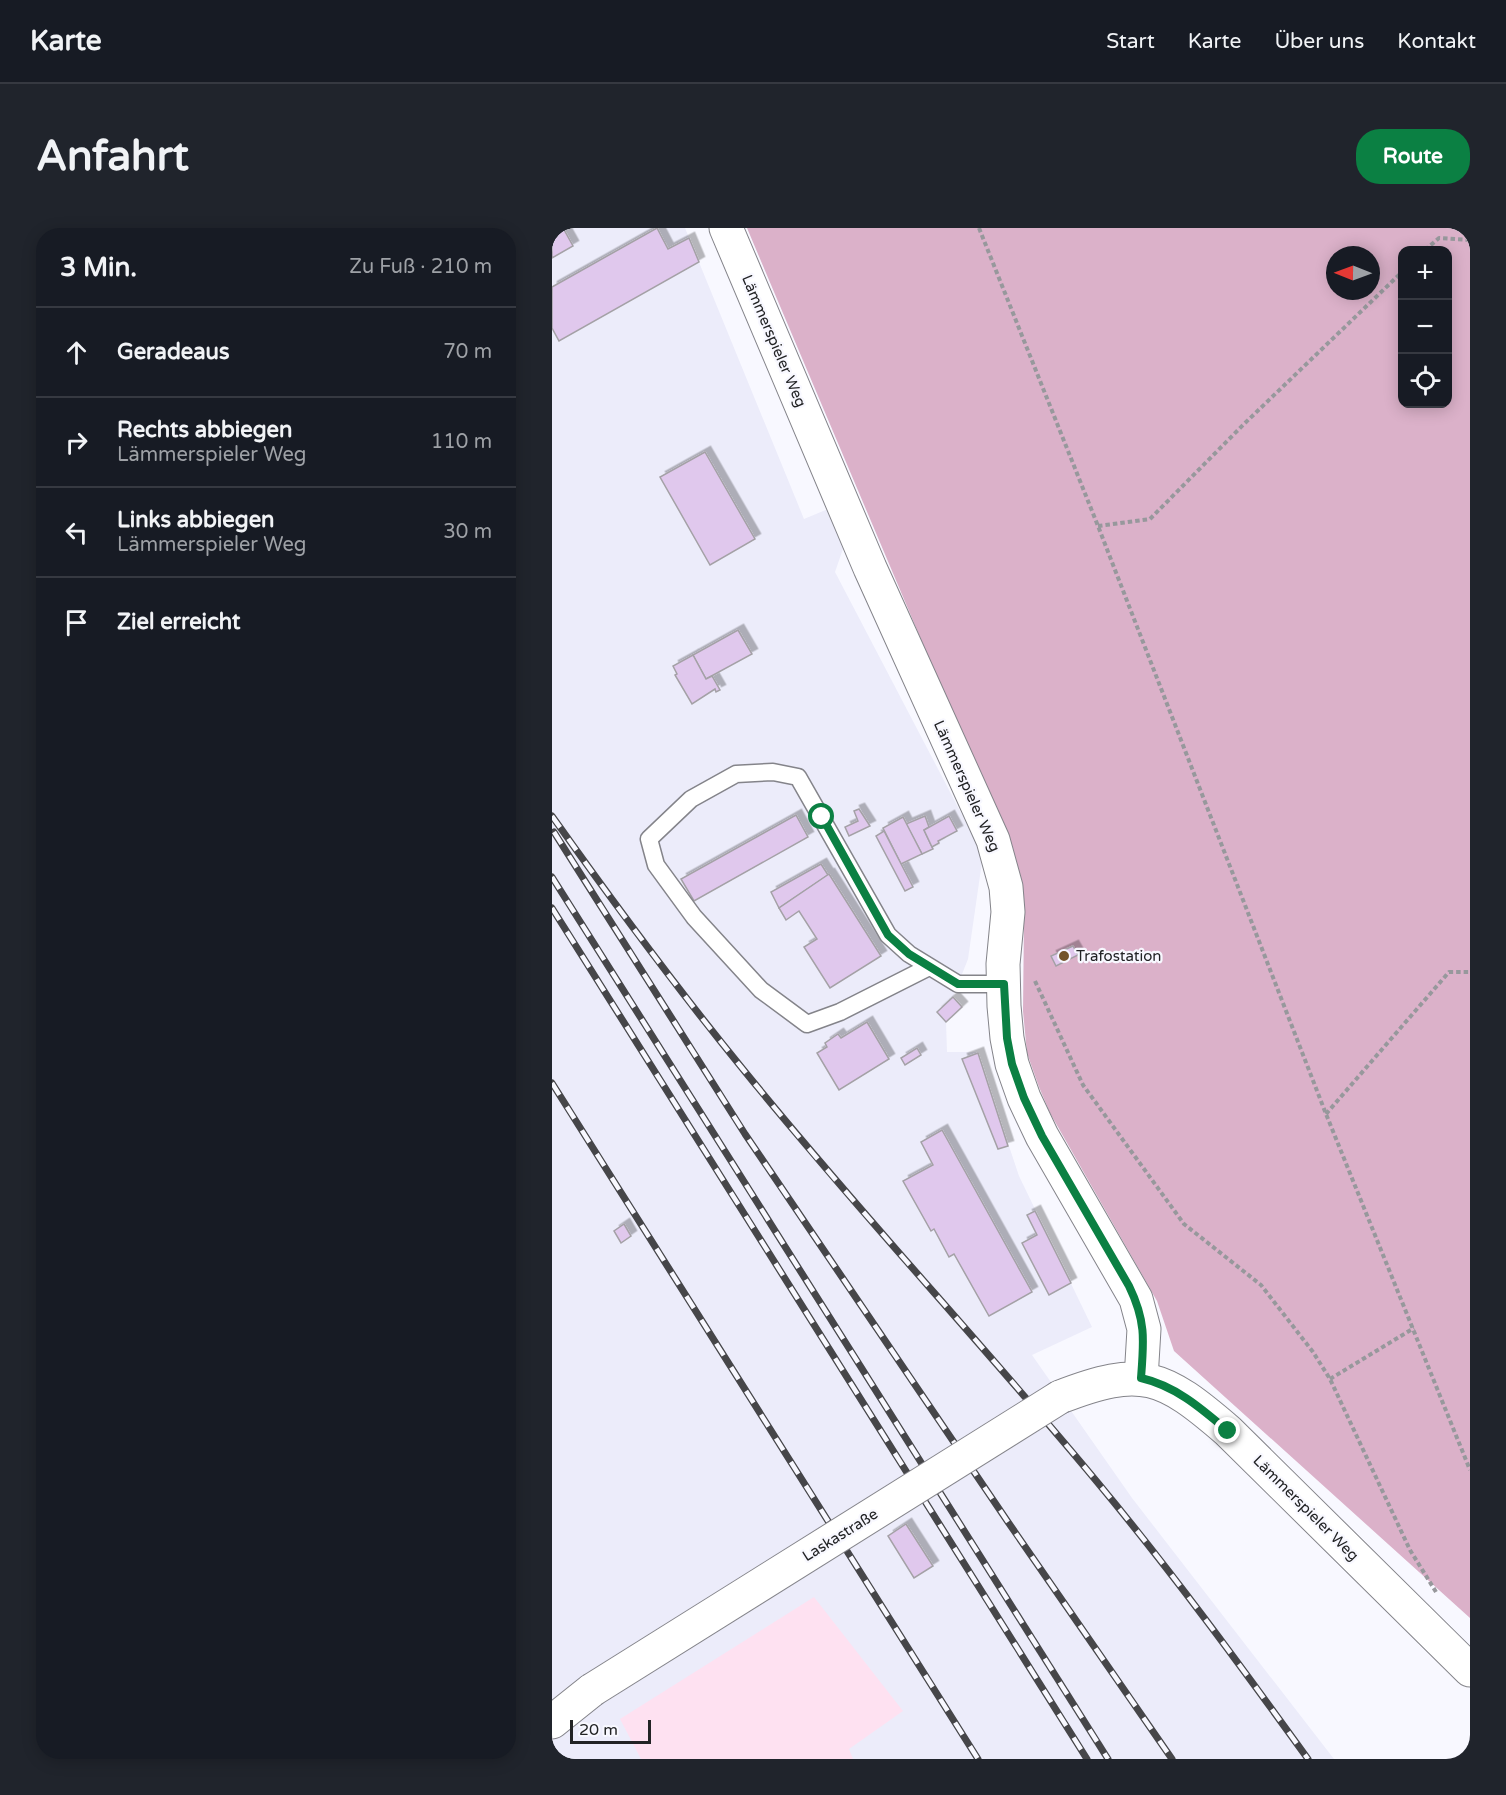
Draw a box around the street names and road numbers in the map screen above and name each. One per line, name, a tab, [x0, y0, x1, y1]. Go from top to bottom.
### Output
street label: Lämmerspieler Weg	[738, 272, 810, 410]
street label: Lämmerspieler Weg	[930, 717, 1004, 855]
street label: Lämmerspieler Weg	[1249, 1451, 1363, 1565]
street label: Laskastraße	[799, 1505, 881, 1565]

